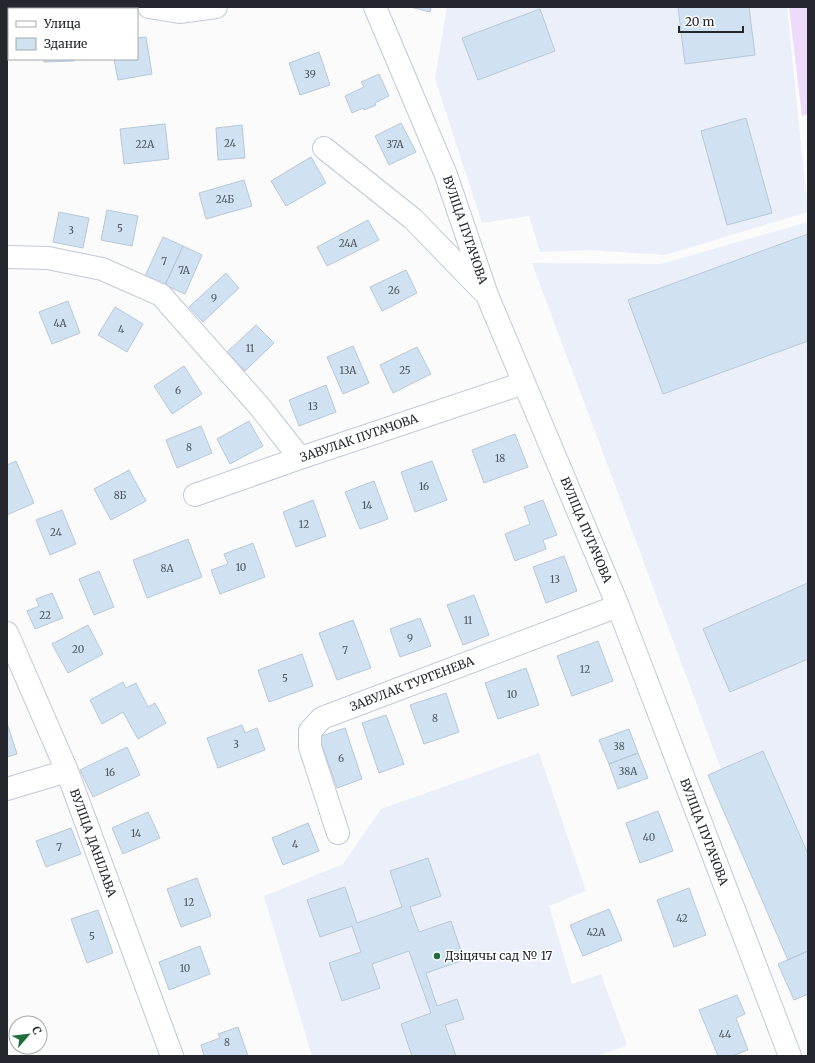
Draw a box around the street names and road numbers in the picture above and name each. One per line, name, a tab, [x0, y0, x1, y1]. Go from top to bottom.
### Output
street label: ВУЛІЦА ПУГАЧОВА	[440, 174, 491, 286]
street label: ЗАВУЛАК ПУГАЧОВА	[298, 410, 420, 465]
street label: ВУЛІЦА ПУГАЧОВА	[557, 475, 616, 586]
street label: ЗАВУЛАК ТУРГЕНЕВА	[348, 653, 477, 714]
street label: ВУЛІЦА ПУГАЧОВА	[677, 776, 732, 888]
street label: ВУЛІЦА ДАНІЛАВА	[67, 787, 120, 899]

